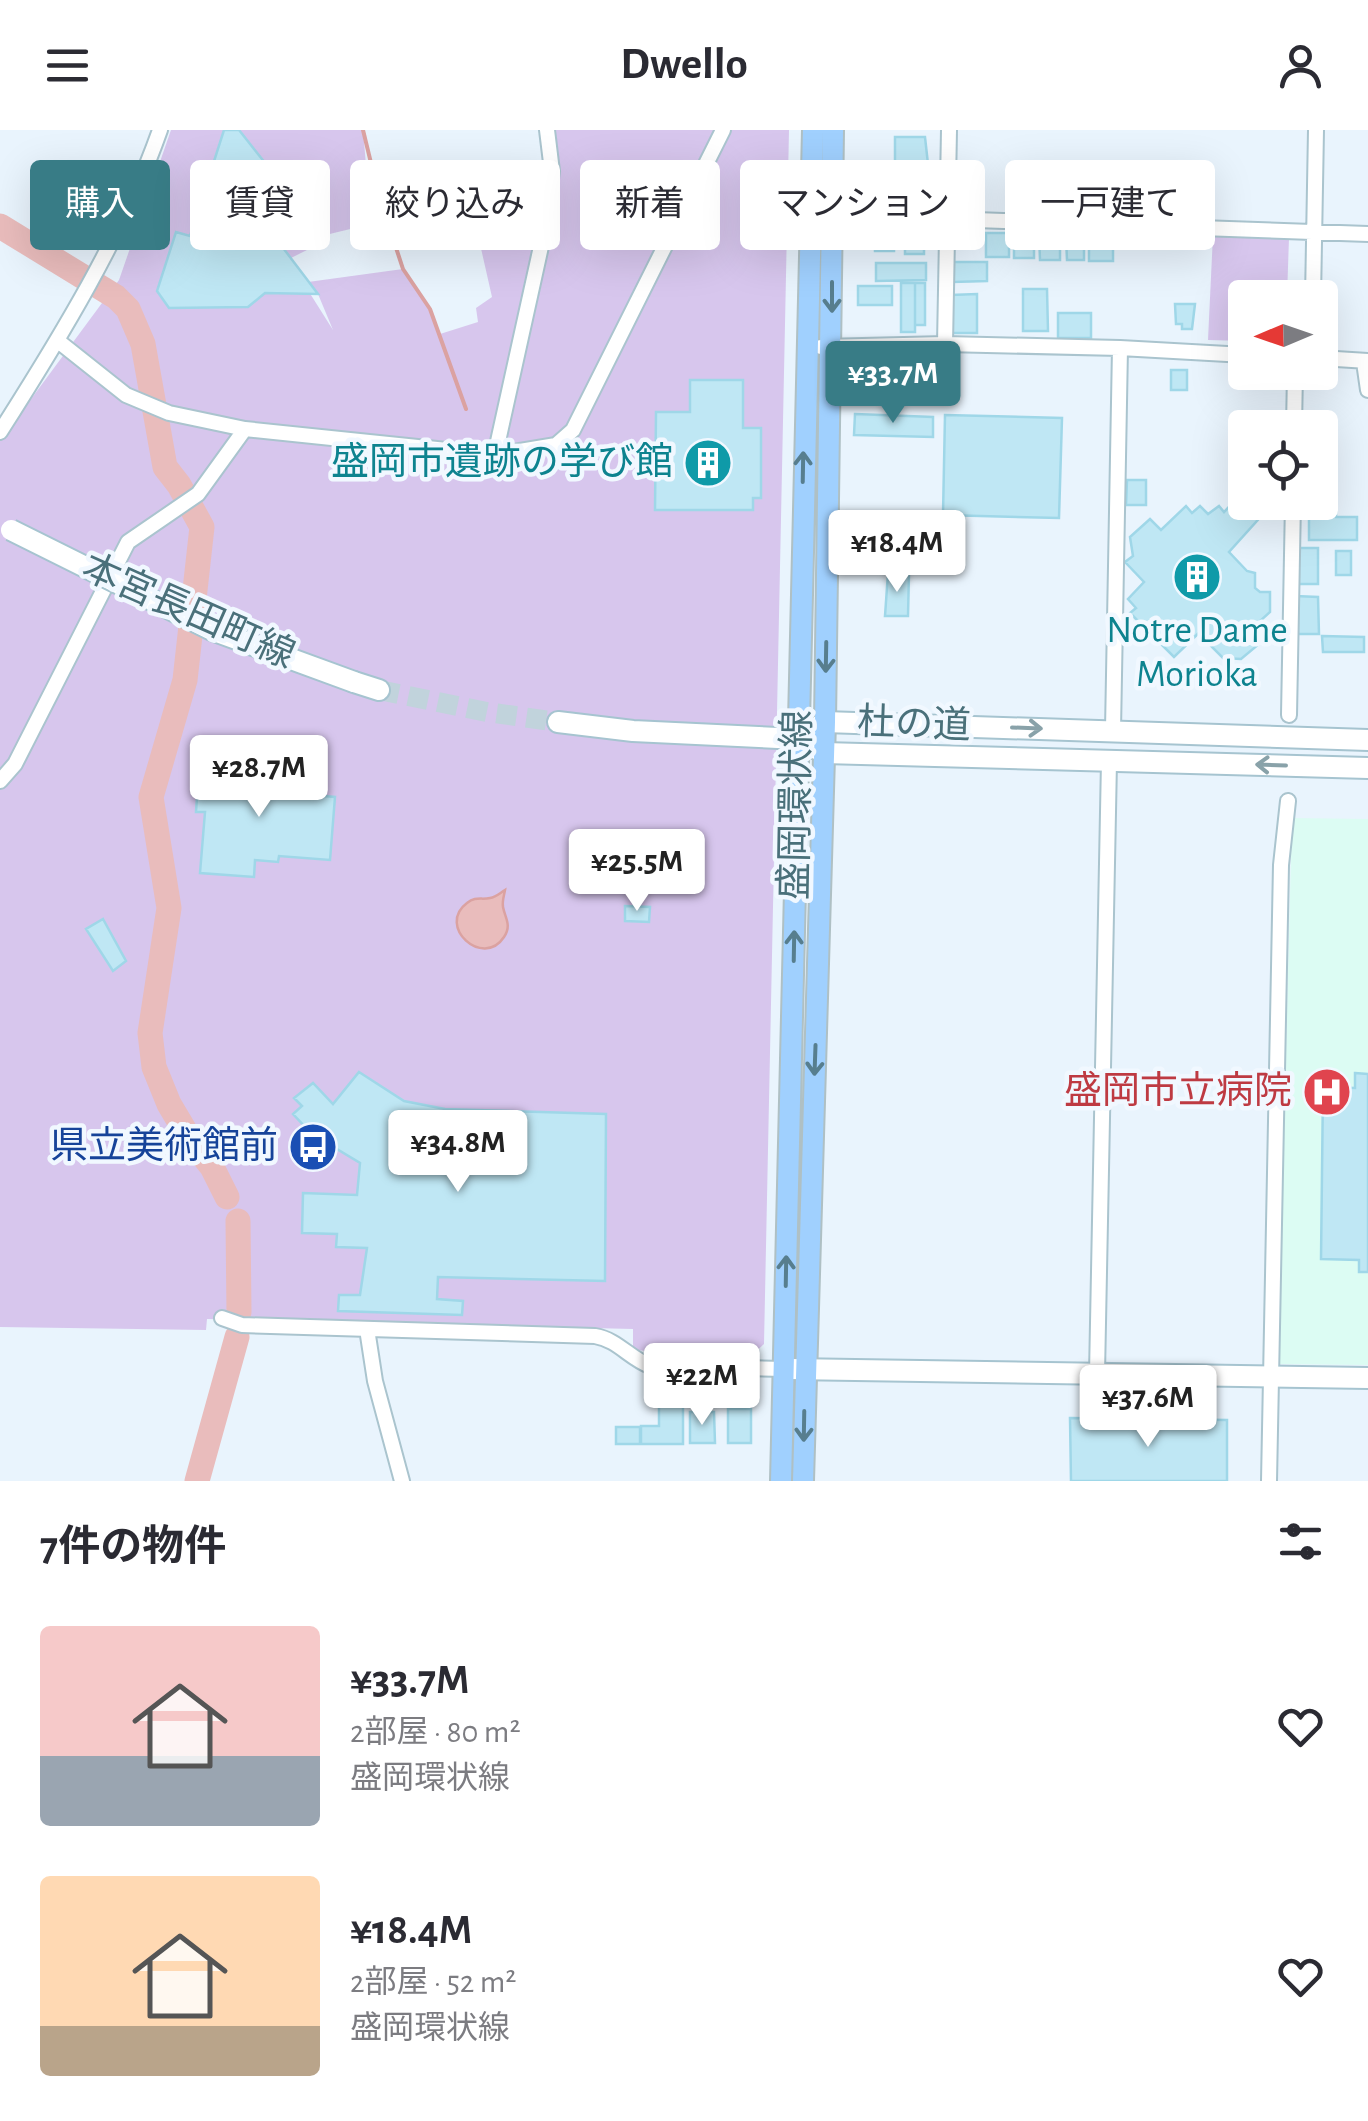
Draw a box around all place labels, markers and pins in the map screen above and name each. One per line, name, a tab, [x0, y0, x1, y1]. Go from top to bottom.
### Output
pin: ¥33.7M	[812, 341, 974, 426]
building icon: 盛岡市遺跡の学び館	[682, 437, 734, 489]
place label: 盛岡市遺跡の学び館	[331, 441, 673, 482]
pin: ¥18.4M	[816, 510, 978, 595]
building icon: Notre Dame Morioka	[1171, 551, 1223, 603]
place label: Notre Dame Morioka	[1106, 612, 1288, 694]
pin: ¥28.7M	[178, 735, 340, 820]
pin: ¥25.5M	[556, 829, 718, 914]
hospital icon: 盛岡市立病院	[1301, 1066, 1353, 1118]
place label: 盛岡市立病院	[1064, 1070, 1292, 1111]
pin: ¥34.8M	[377, 1110, 539, 1195]
bus stop icon: 県立美術館前	[287, 1121, 339, 1173]
place label: 県立美術館前	[50, 1125, 278, 1166]
pin: ¥22M	[643, 1343, 761, 1428]
pin: ¥37.6M	[1067, 1365, 1229, 1450]

